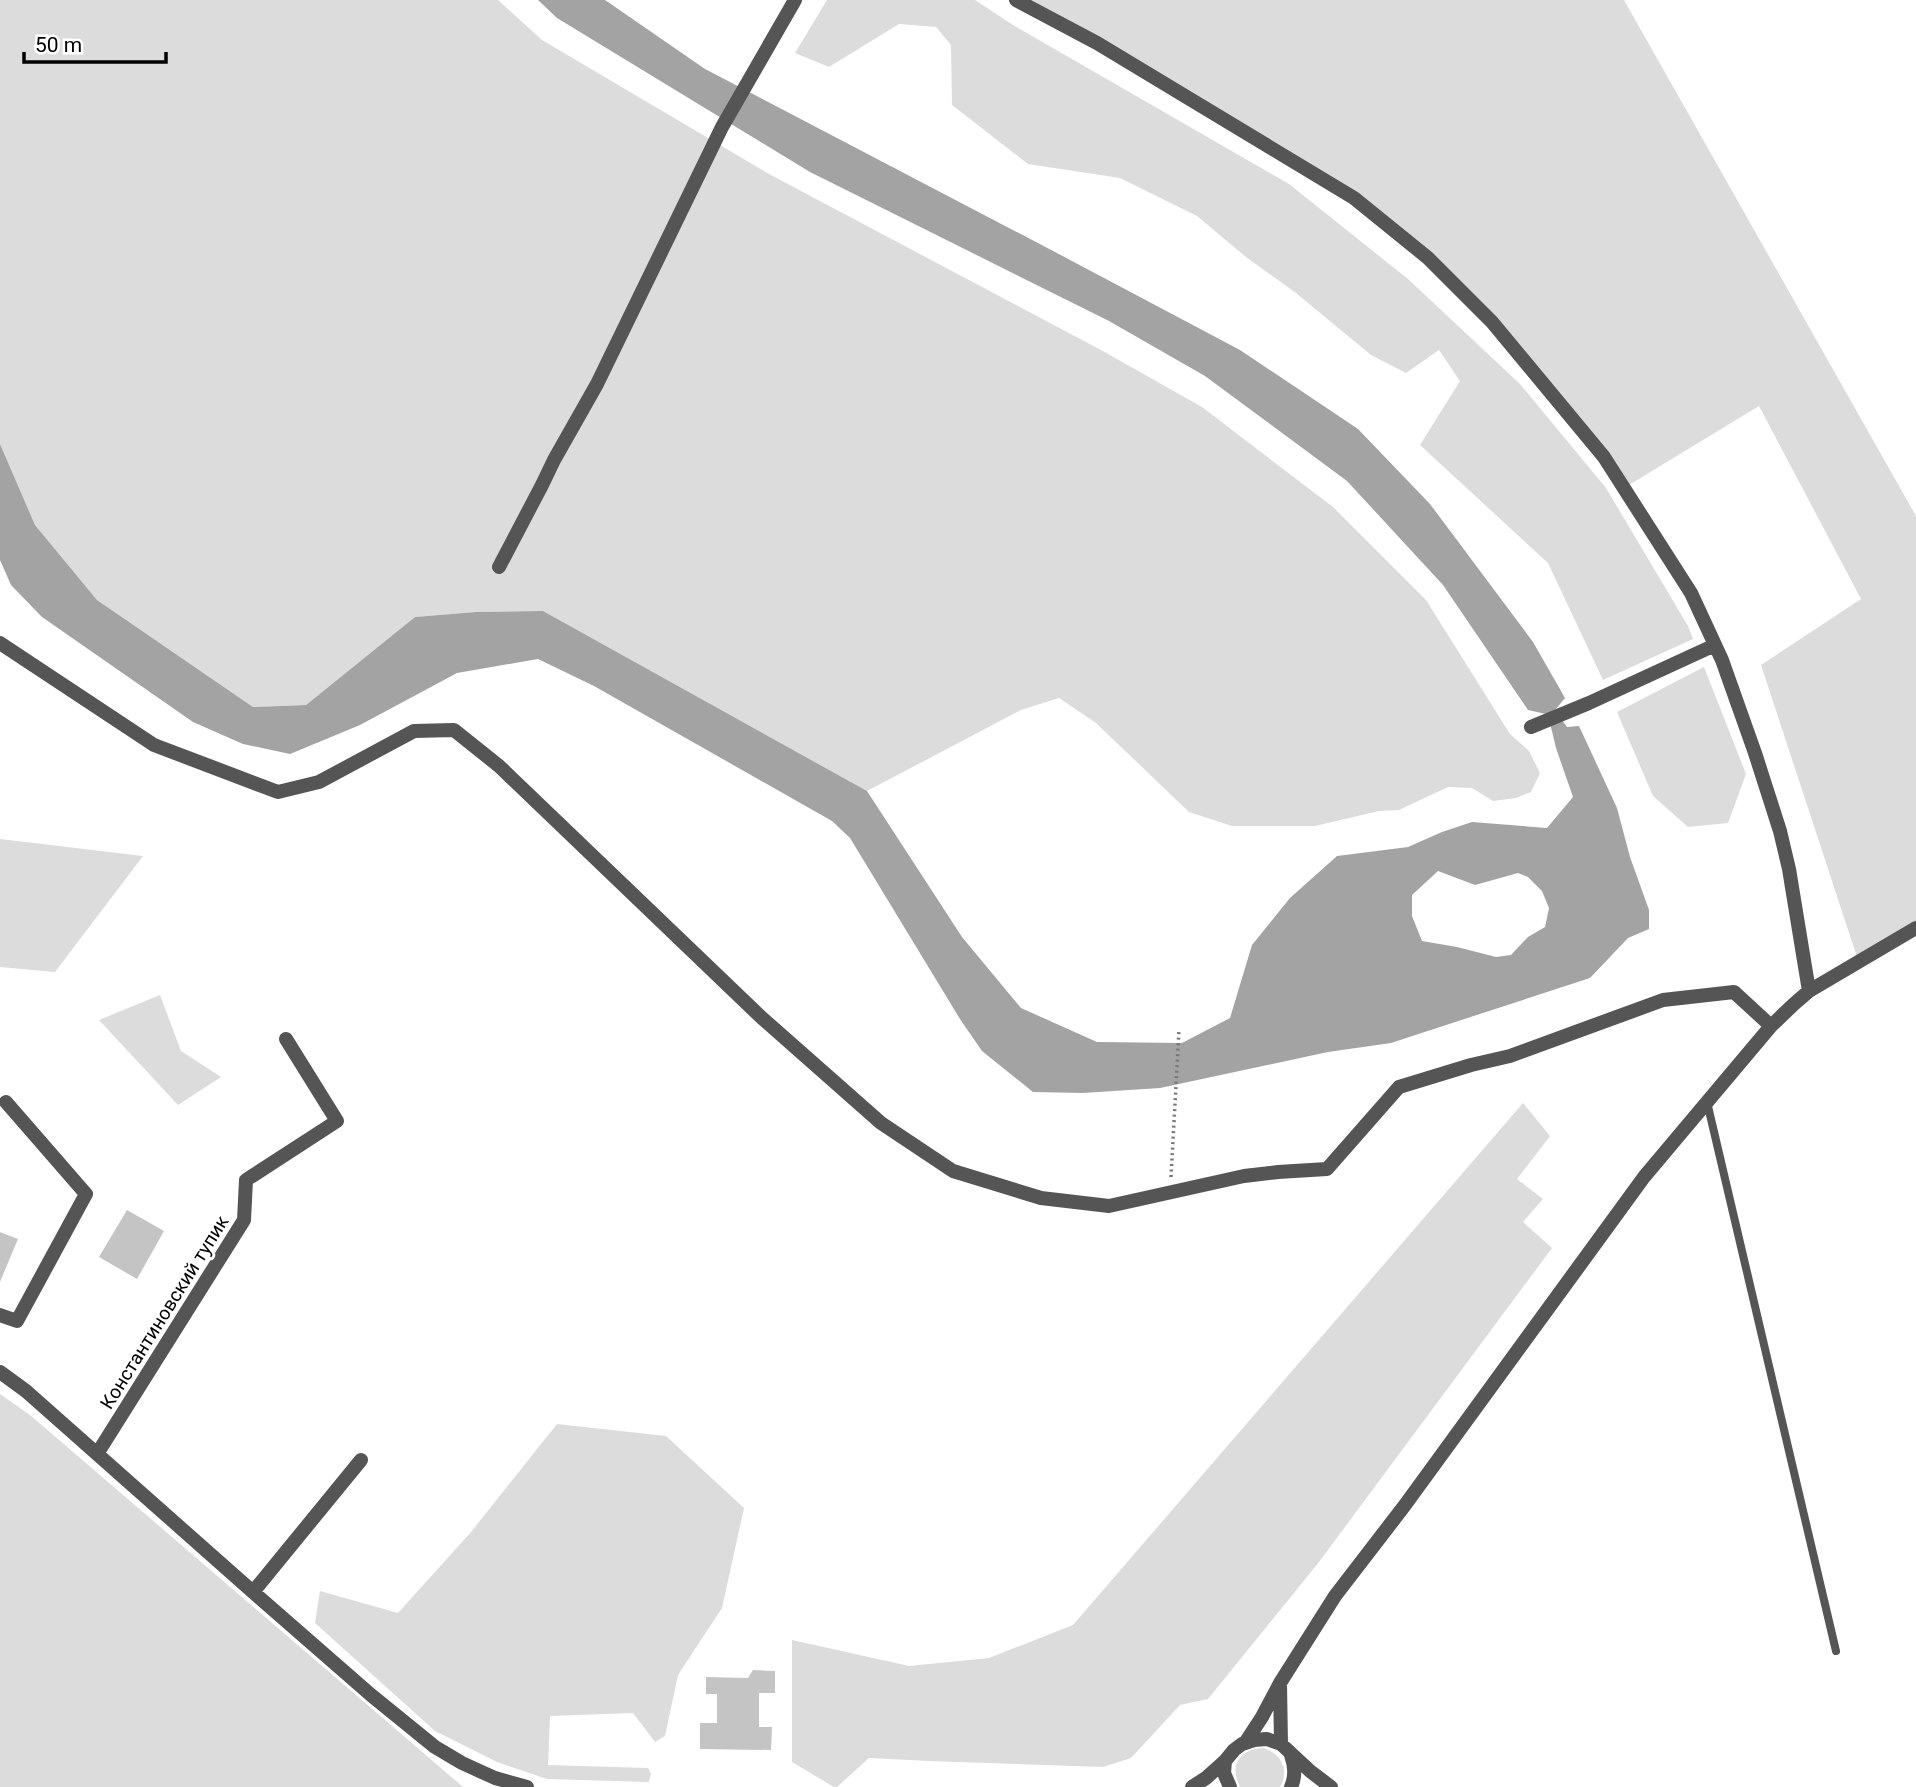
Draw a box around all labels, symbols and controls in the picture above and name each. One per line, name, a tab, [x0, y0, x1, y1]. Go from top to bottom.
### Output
scale bar	[24, 21, 166, 65]
text: 50 m	[35, 33, 82, 57]
street label: Константиновский тупик	[95, 1211, 234, 1413]

